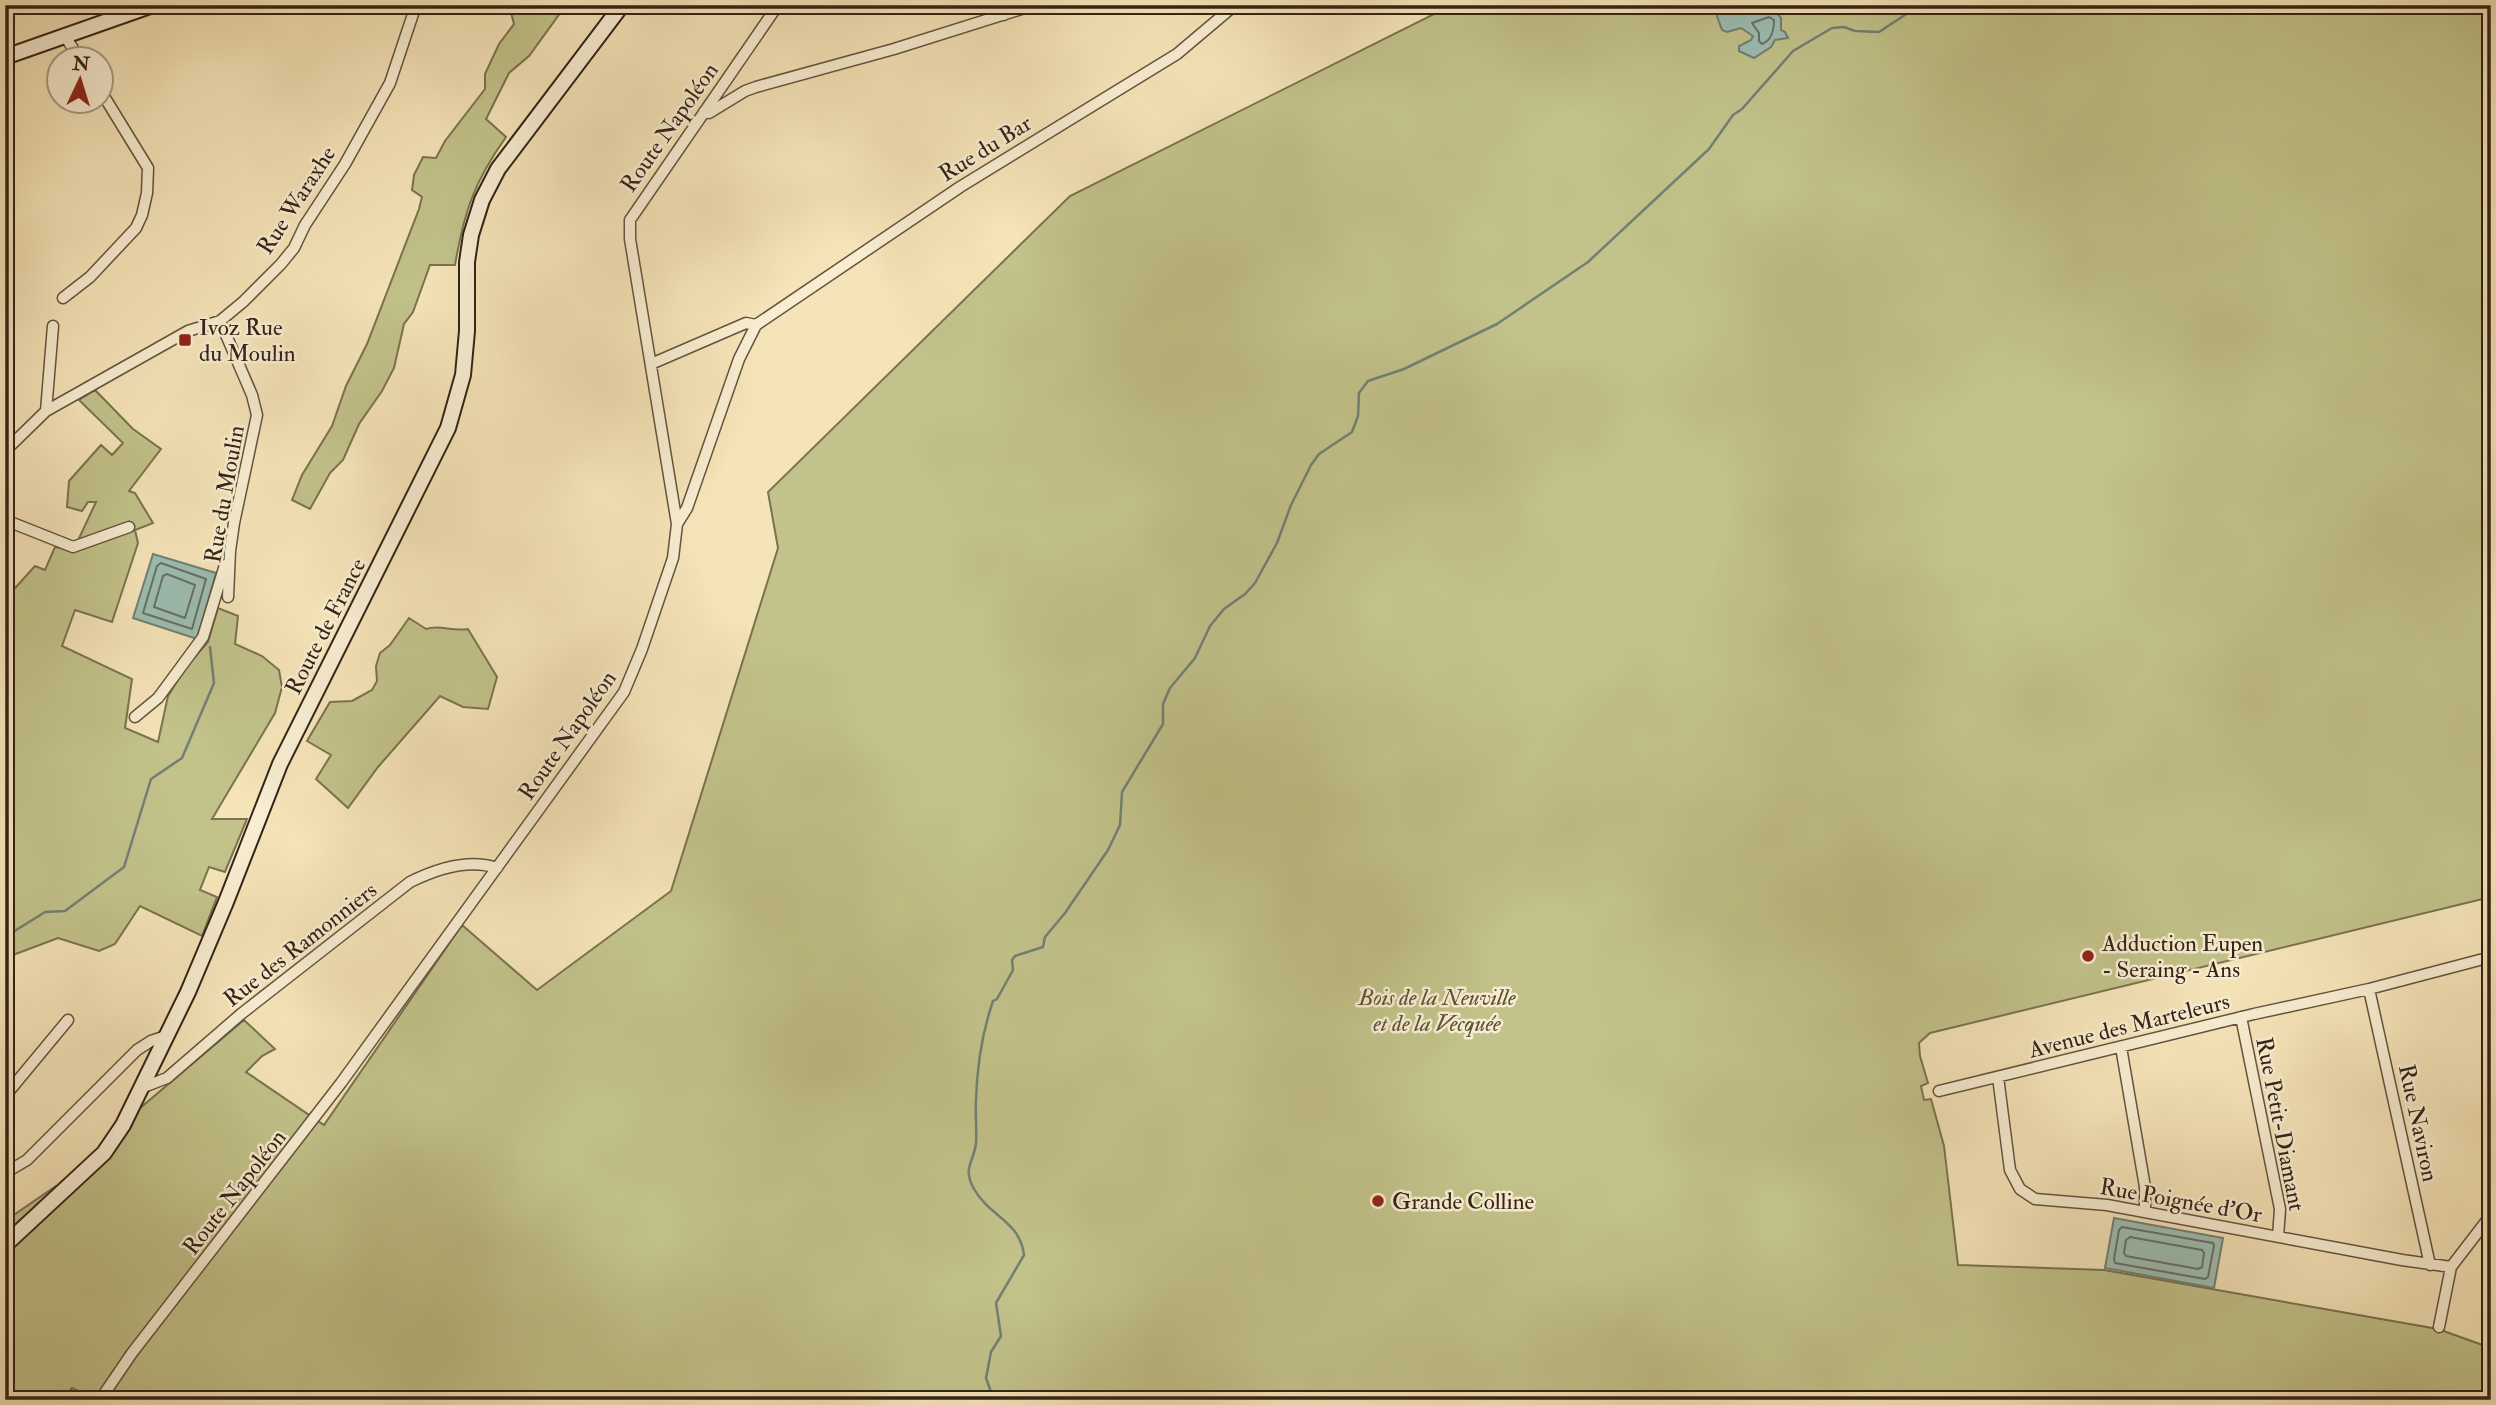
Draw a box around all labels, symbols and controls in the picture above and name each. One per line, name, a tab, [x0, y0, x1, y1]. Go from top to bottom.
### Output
north arrow	[46, 46, 116, 116]
text: N	[71, 51, 91, 77]
street label: Route Napoléon	[614, 57, 726, 198]
street label: Rue du Bar	[934, 108, 1037, 188]
street label: Rue Waraxhe	[251, 140, 342, 260]
place label: Ivoz Rue du Moulin	[199, 313, 296, 368]
marker: Ivoz Rue du Moulin	[177, 332, 193, 348]
street label: Rue du Moulin	[198, 423, 251, 565]
street label: Route de France	[279, 553, 372, 699]
street label: Route Napoléon	[512, 665, 624, 806]
street label: Rue des Ramonniers	[218, 875, 383, 1013]
place label: Adduction Eupen - Seraing - Ans	[2101, 929, 2263, 984]
marker: Adduction Eupen - Seraing - Ans	[2080, 948, 2096, 964]
park label: Bois de la Neuville et de la Vecquée	[1357, 983, 1516, 1038]
street label: Avenue des Marteleurs	[2025, 986, 2233, 1065]
street label: Rue Petit-Diamant	[2249, 1035, 2312, 1213]
street label: Rue Naviron	[2392, 1062, 2445, 1185]
street label: Route Napoléon	[176, 1124, 293, 1262]
street label: Rue Poignée d'Or	[2098, 1172, 2265, 1229]
place label: Grande Colline	[1392, 1187, 1534, 1216]
marker: Grande Colline	[1370, 1193, 1386, 1209]

